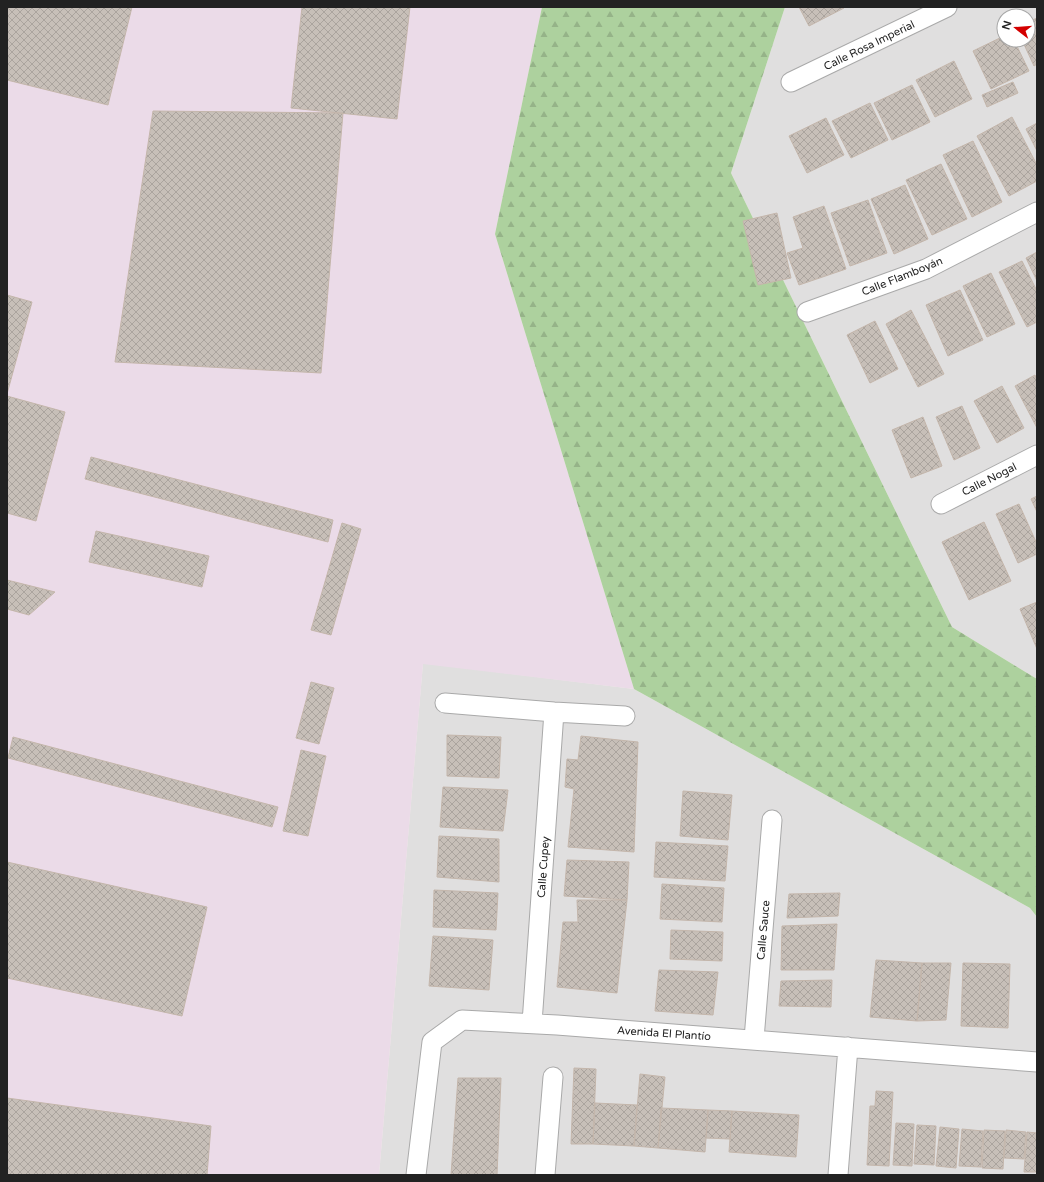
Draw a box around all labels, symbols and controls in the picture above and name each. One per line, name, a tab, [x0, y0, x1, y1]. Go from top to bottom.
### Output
north arrow	[996, 8, 1036, 48]
street label: Calle Rosa Imperial	[822, 18, 917, 73]
text: N	[999, 19, 1014, 31]
street label: Calle Flamboyán	[860, 254, 945, 299]
street label: Calle Nogal	[960, 460, 1019, 499]
street label: Calle Cupey	[535, 836, 552, 898]
street label: Calle Sauce	[754, 900, 773, 961]
street label: Avenida El Plantío	[616, 1024, 712, 1043]

